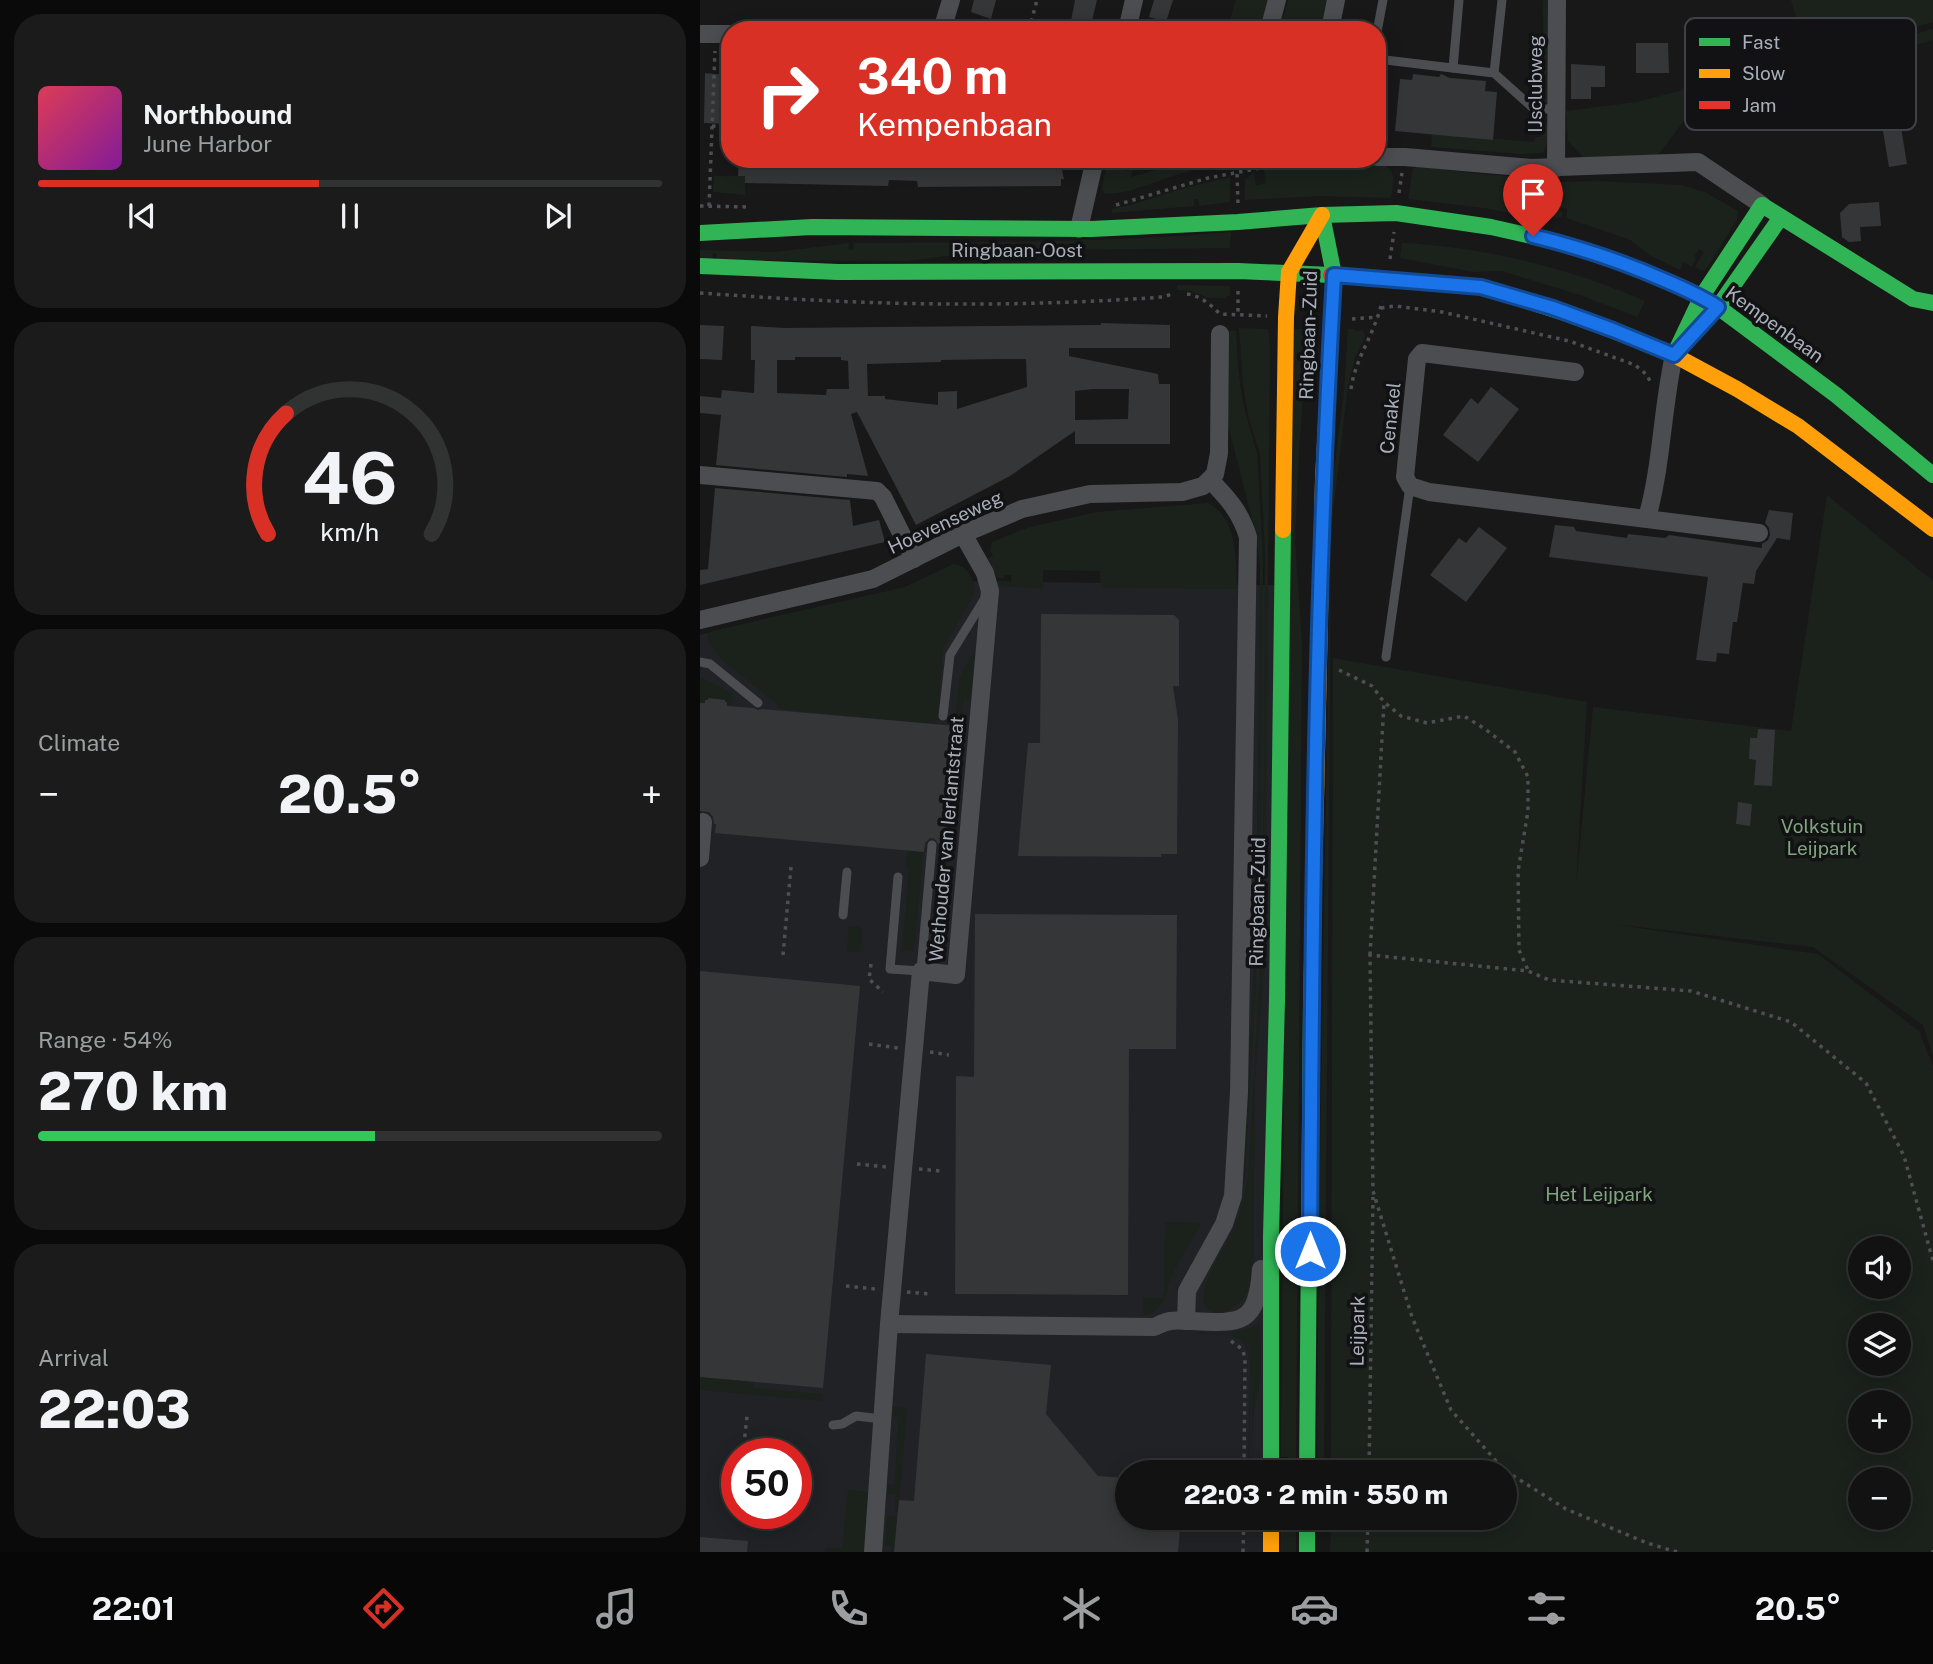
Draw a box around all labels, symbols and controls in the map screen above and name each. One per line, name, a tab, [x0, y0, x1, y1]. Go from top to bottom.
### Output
legend	[1685, 18, 1916, 130]
text: Fast	[1742, 31, 1780, 53]
street label: IJsclubweg	[1524, 35, 1546, 133]
text: 340 m	[857, 47, 1008, 105]
icon: right	[742, 49, 833, 140]
text: Slow	[1742, 62, 1786, 84]
text: Jam	[1742, 94, 1776, 116]
text: Northbound	[143, 99, 292, 130]
text: Kempenbaan	[857, 106, 1052, 143]
text: June Harbor	[143, 130, 272, 157]
pin	[1503, 164, 1563, 236]
icon: arrive	[1514, 175, 1552, 213]
icon: previous	[123, 197, 161, 235]
icon: pause	[331, 197, 369, 235]
icon: next	[539, 197, 577, 235]
street label: Ringbaan-Oost	[951, 239, 1083, 261]
street label: Ringbaan-Zuid	[1295, 270, 1321, 400]
street label: Kempenbaan	[1722, 281, 1828, 367]
street label: Cenakel	[1375, 381, 1405, 455]
text: 46	[302, 436, 398, 521]
street label: Hoevenseweg	[884, 486, 1006, 558]
text: km/h	[321, 517, 379, 547]
street label: Wethouder van Ierlantstraat	[924, 715, 968, 963]
text: Climate	[38, 729, 120, 756]
text: 20.5°	[278, 764, 422, 825]
text: −	[38, 772, 59, 817]
text: +	[641, 772, 662, 817]
park label: Volkstuin Leijpark	[1781, 815, 1863, 859]
street label: Ringbaan-Zuid	[1245, 837, 1269, 967]
text: Range · 54%	[38, 1026, 172, 1053]
text: 270 km	[38, 1061, 228, 1122]
park label: Het Leijpark	[1545, 1183, 1653, 1205]
position arrow	[1273, 1214, 1347, 1288]
map controls	[1848, 1236, 1911, 1530]
button: sound	[1848, 1236, 1911, 1299]
street label: Leijpark	[1345, 1295, 1369, 1367]
button: layers	[1848, 1313, 1911, 1376]
text: Arrival	[38, 1344, 109, 1371]
text: 22:03	[38, 1379, 191, 1440]
button: +	[1848, 1390, 1911, 1453]
speed limit sign: 50	[721, 1438, 812, 1529]
button: −	[1848, 1467, 1911, 1530]
text: 22:03 · 2 min · 550 m	[1184, 1479, 1448, 1510]
icon: directions	[359, 1584, 408, 1633]
icon: music	[592, 1584, 641, 1633]
icon: phone	[824, 1584, 873, 1633]
icon: climate	[1057, 1584, 1106, 1633]
icon: car	[1290, 1584, 1339, 1633]
icon: filters	[1522, 1584, 1571, 1633]
text: 22:01	[92, 1590, 175, 1627]
text: 20.5°	[1755, 1590, 1841, 1627]

